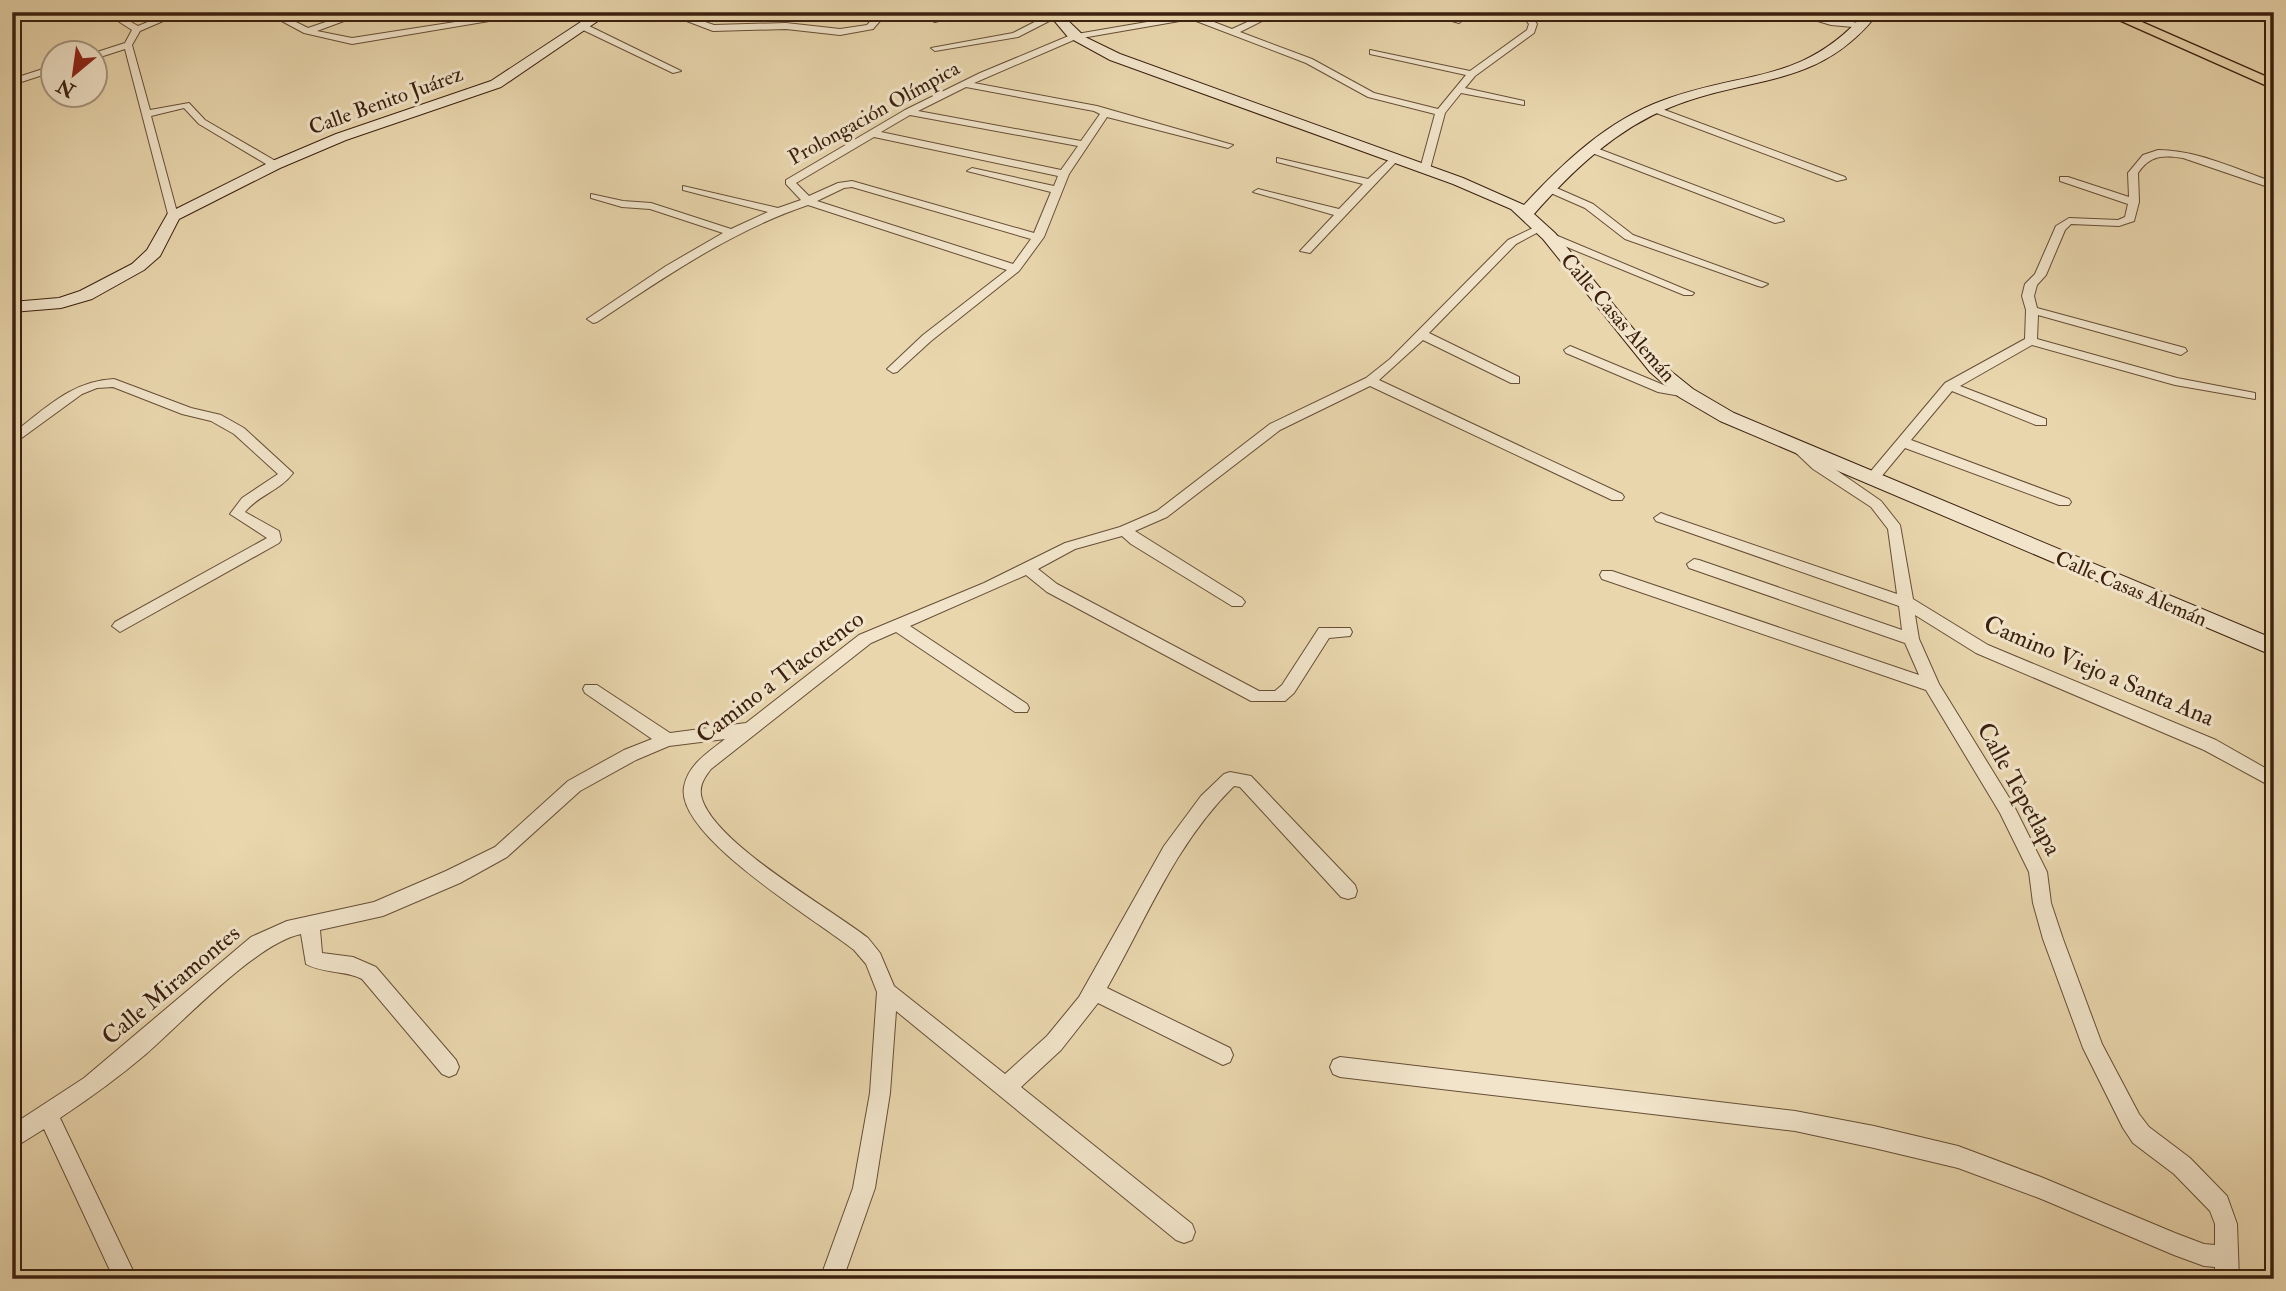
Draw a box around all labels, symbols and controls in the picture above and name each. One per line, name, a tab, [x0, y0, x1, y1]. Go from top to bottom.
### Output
north arrow	[38, 38, 108, 108]
street label: Prolongación Olímpica	[784, 55, 965, 171]
street label: Calle Benito Juárez	[305, 61, 467, 141]
text: N	[52, 73, 80, 103]
street label: Calle Casas Alemán	[1555, 248, 1682, 388]
street label: Calle Casas Alemán	[2051, 545, 2211, 633]
street label: Camino a Tlacotenco	[690, 604, 870, 750]
street label: Camino Viejo a Santa Ana	[1979, 608, 2220, 734]
street label: Calle Tepetlapa	[1970, 717, 2069, 862]
street label: Calle Miramontes	[95, 918, 247, 1052]

